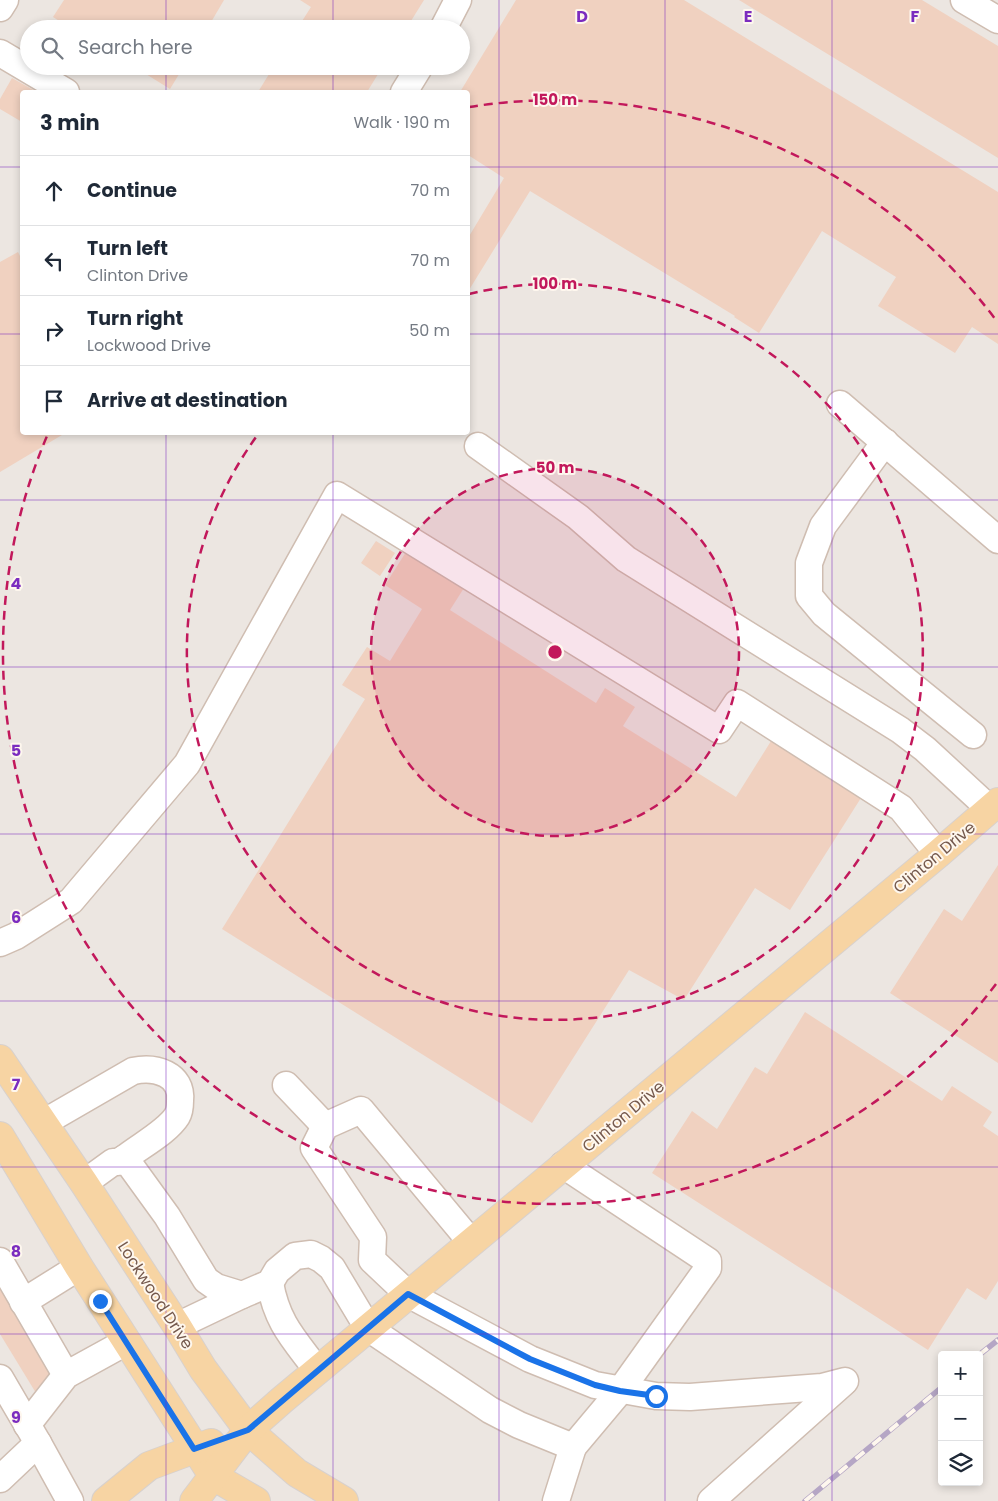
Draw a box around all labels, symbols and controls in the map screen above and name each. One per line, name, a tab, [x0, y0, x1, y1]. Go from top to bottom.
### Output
text: D	[576, 5, 588, 28]
text: E	[744, 5, 752, 28]
text: F	[911, 5, 920, 28]
search box	[20, 20, 470, 75]
icon: search	[38, 34, 66, 62]
text: Search here	[78, 34, 192, 61]
text: 150 m	[533, 89, 577, 110]
text: 3 min	[40, 108, 100, 137]
text: Walk · 190 m	[353, 111, 450, 134]
icon: ahead	[40, 177, 68, 205]
text: Continue	[87, 177, 177, 204]
text: 70 m	[410, 179, 450, 202]
text: Turn left	[87, 235, 168, 262]
icon: left	[40, 247, 68, 275]
text: 70 m	[410, 249, 450, 272]
text: Clinton Drive	[87, 264, 188, 287]
text: 100 m	[533, 273, 577, 294]
text: Turn right	[87, 305, 183, 332]
icon: right	[40, 317, 68, 345]
text: 50 m	[409, 319, 450, 342]
text: Lockwood Drive	[87, 334, 211, 357]
icon: arrive	[40, 387, 68, 415]
text: Arrive at destination	[87, 387, 288, 414]
text: 50 m	[536, 457, 574, 478]
text: 4	[11, 572, 22, 595]
centre of rings	[546, 643, 564, 661]
text: 5	[11, 739, 21, 762]
street label: Clinton Drive	[888, 816, 981, 899]
text: 6	[11, 906, 21, 929]
text: 7	[12, 1073, 21, 1096]
street label: Clinton Drive	[577, 1075, 670, 1158]
street label: Lockwood Drive	[112, 1237, 199, 1354]
text: 8	[11, 1240, 21, 1263]
route end	[89, 1290, 112, 1313]
map controls	[938, 1351, 983, 1486]
button: +	[938, 1351, 983, 1396]
route start	[645, 1385, 668, 1408]
button: −	[938, 1396, 983, 1441]
text: 9	[11, 1406, 21, 1429]
button: layers	[938, 1441, 983, 1486]

